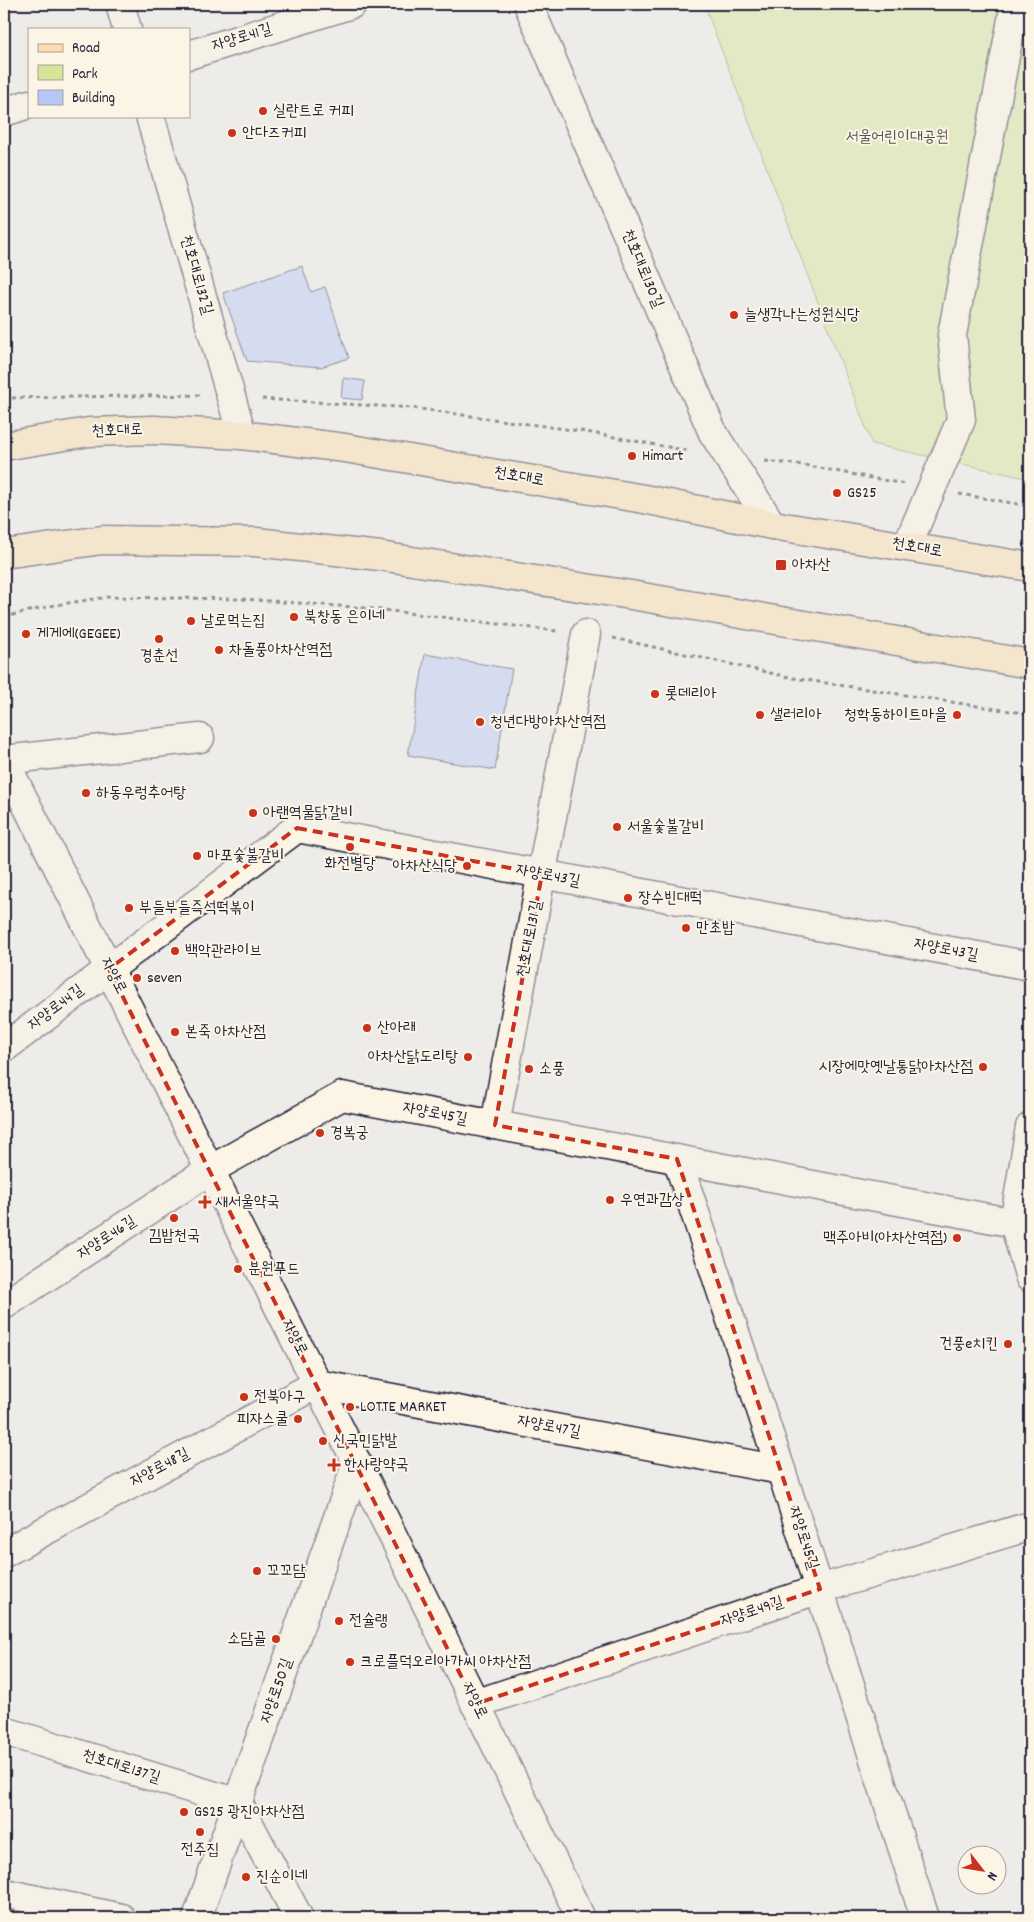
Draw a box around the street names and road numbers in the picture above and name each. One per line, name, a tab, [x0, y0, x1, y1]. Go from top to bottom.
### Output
street label: 자양로41길	[209, 18, 275, 58]
street label: 천호대로130길	[615, 226, 669, 312]
street label: 천호대로132길	[174, 232, 218, 318]
street label: 천호대로	[91, 419, 143, 443]
street label: 천호대로	[492, 461, 546, 493]
street label: 천호대로	[890, 532, 944, 564]
street label: 자양로43길	[514, 858, 582, 894]
street label: 천호대로131길	[511, 898, 549, 980]
street label: 자양로43길	[912, 932, 980, 968]
street label: 자양로	[94, 954, 132, 998]
street label: 자양로44길	[23, 979, 89, 1037]
street label: 자양로45길	[401, 1096, 469, 1132]
street label: 자양로46길	[73, 1210, 141, 1266]
street label: 자양로	[275, 1316, 313, 1360]
street label: 자양로47길	[515, 1410, 583, 1444]
street label: 자양로48길	[126, 1443, 194, 1493]
street label: 자양로45길	[782, 1503, 824, 1573]
street label: 자양로49길	[717, 1591, 787, 1633]
street label: 자양로50길	[255, 1655, 299, 1727]
street label: 자양로	[455, 1679, 493, 1723]
street label: 천호대로137길	[79, 1744, 163, 1790]

